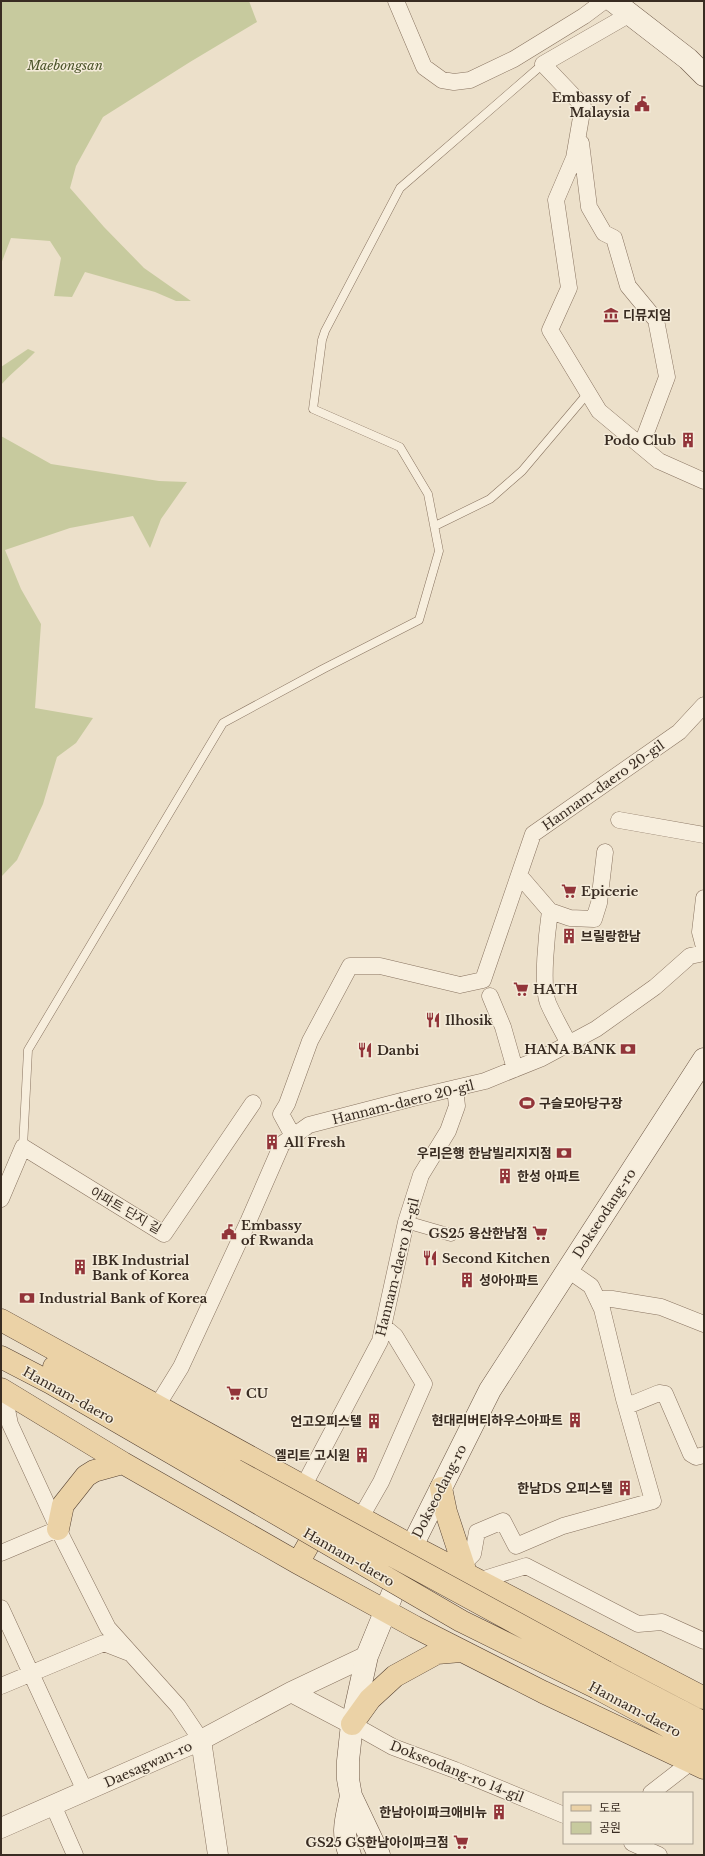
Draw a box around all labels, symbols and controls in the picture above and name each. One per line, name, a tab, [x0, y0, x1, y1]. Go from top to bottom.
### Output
park label: Maebongsan	[26, 57, 103, 74]
place label: Embassy of Malaysia	[552, 89, 631, 121]
public building icon: Embassy of Malaysia	[633, 95, 651, 113]
museum icon: 디뮤지엄	[602, 306, 620, 324]
place label: 디뮤지엄	[623, 307, 671, 324]
building icon: Podo Club	[679, 431, 697, 449]
place label: Podo Club	[604, 432, 676, 449]
street label: Hannam-daero 20-gil	[539, 737, 668, 834]
supermarket icon: Epicerie	[560, 882, 578, 900]
place label: Epicerie	[581, 883, 639, 900]
building icon: 브릴랑한남	[560, 927, 578, 945]
place label: 브릴랑한남	[581, 928, 641, 945]
supermarket icon: HATH	[512, 980, 530, 998]
place label: HATH	[533, 981, 578, 998]
restaurant icon: Ilhosik	[424, 1011, 442, 1029]
place label: Ilhosik	[445, 1012, 493, 1029]
bank icon: HANA BANK	[619, 1040, 637, 1058]
restaurant icon: Danbi	[356, 1041, 374, 1059]
place label: HANA BANK	[524, 1041, 616, 1058]
place label: Danbi	[377, 1042, 420, 1059]
street label: Hannam-daero 20-gil	[330, 1077, 476, 1128]
sports icon: 구슬모아당구장	[518, 1094, 536, 1112]
place label: 구슬모아당구장	[539, 1095, 623, 1112]
building icon: All Fresh	[263, 1133, 281, 1151]
place label: All Fresh	[283, 1134, 346, 1151]
bank icon: 우리은행 한남빌리지지점	[555, 1144, 573, 1162]
place label: 우리은행 한남빌리지지점	[417, 1145, 552, 1162]
street label: Dokseodang-ro	[569, 1165, 640, 1261]
building icon: 한성 아파트	[496, 1167, 514, 1185]
place label: 한성 아파트	[517, 1168, 580, 1185]
street label: 아파트 단지 길	[87, 1183, 164, 1238]
street label: Hannam-daero 18-gil	[372, 1196, 423, 1338]
place label: Embassy of Rwanda	[241, 1217, 314, 1249]
public building icon: Embassy of Rwanda	[220, 1223, 238, 1241]
supermarket icon: GS25 용산한남점	[531, 1224, 549, 1242]
place label: GS25 용산한남점	[429, 1225, 528, 1242]
restaurant icon: Second Kitchen	[421, 1249, 439, 1267]
place label: Second Kitchen	[442, 1250, 551, 1267]
place label: IBK Industrial Bank of Korea	[92, 1252, 190, 1284]
building icon: IBK Industrial Bank of Korea	[71, 1258, 89, 1276]
building icon: 성아아파트	[458, 1271, 476, 1289]
place label: 성아아파트	[479, 1272, 539, 1289]
bank icon: Industrial Bank of Korea	[18, 1289, 36, 1307]
place label: Industrial Bank of Korea	[39, 1290, 208, 1307]
street label: Hannam-daero	[20, 1363, 118, 1428]
supermarket icon: CU	[225, 1384, 243, 1402]
place label: CU	[246, 1385, 269, 1402]
building icon: 현대리버티하우스아파트	[566, 1411, 584, 1429]
building icon: 언고오피스텔	[365, 1412, 383, 1430]
place label: 현대리버티하우스아파트	[431, 1412, 563, 1429]
place label: 언고오피스텔	[290, 1413, 362, 1430]
street label: Dokseodang-ro	[408, 1441, 470, 1541]
building icon: 엘리트 고시원	[353, 1446, 371, 1464]
place label: 엘리트 고시원	[275, 1447, 350, 1464]
building icon: 한남DS 오피스텔	[616, 1479, 634, 1497]
place label: 한남DS 오피스텔	[517, 1480, 613, 1497]
street label: Hannam-daero	[300, 1524, 397, 1590]
street label: Hannam-daero	[586, 1678, 684, 1741]
street label: Daesagwan-ro	[102, 1737, 195, 1791]
street label: Dokseodang-ro 14-gil	[387, 1737, 526, 1806]
legend	[563, 1792, 693, 1844]
text: 도로	[599, 1800, 621, 1815]
building icon: 한남아이파크애비뉴	[490, 1803, 508, 1821]
place label: 한남아이파크애비뉴	[379, 1804, 487, 1821]
text: 공원	[599, 1820, 621, 1835]
supermarket icon: GS25 GS한남아이파크점	[452, 1833, 470, 1851]
place label: GS25 GS한남아이파크점	[306, 1834, 449, 1851]

